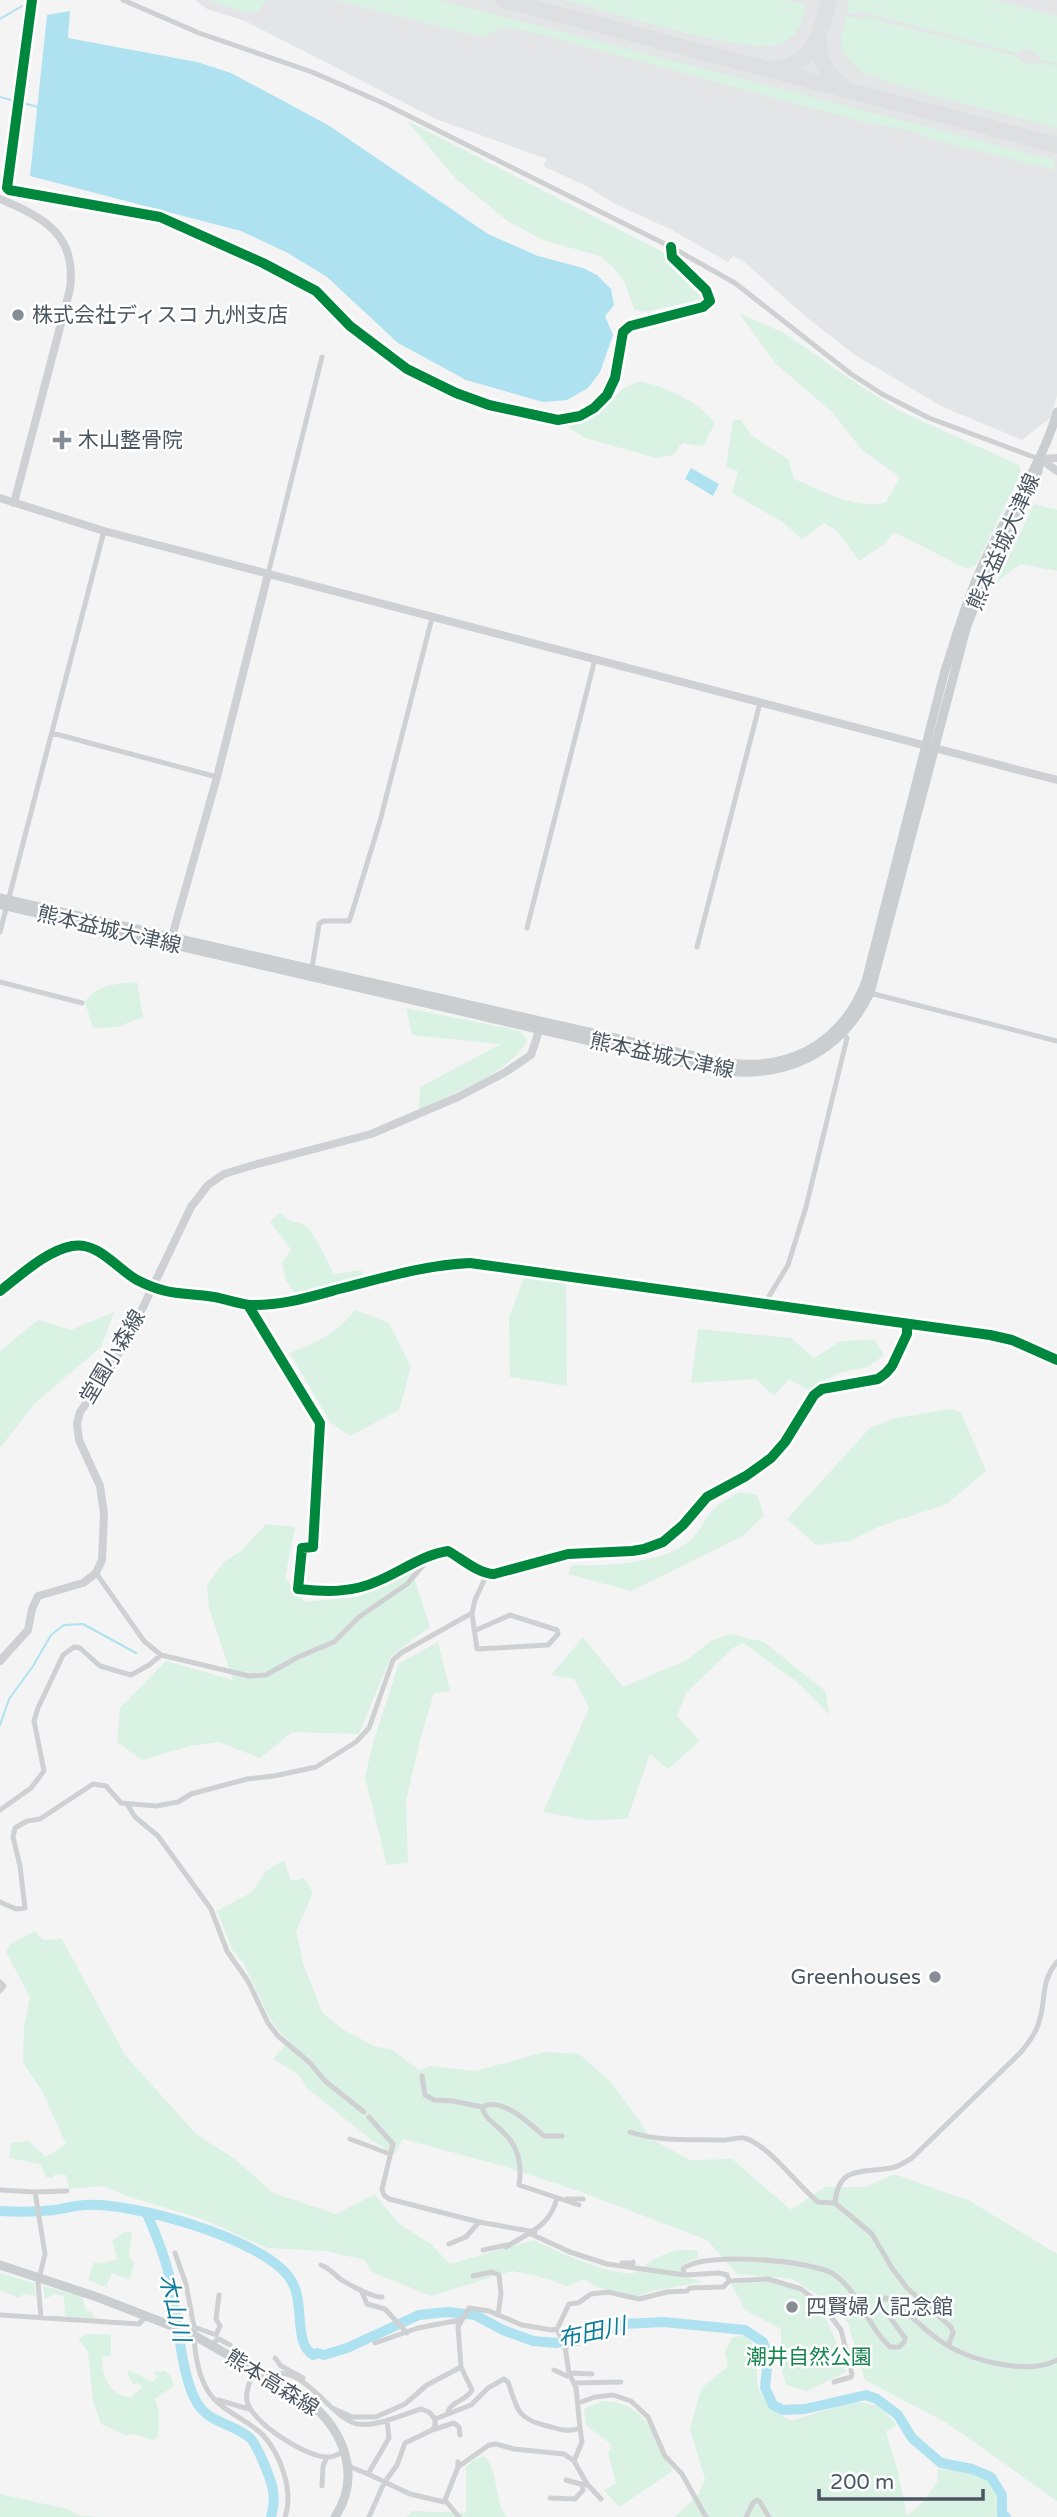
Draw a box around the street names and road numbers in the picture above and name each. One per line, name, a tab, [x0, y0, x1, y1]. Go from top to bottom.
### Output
street label: 熊本益城大津線	[963, 470, 1045, 614]
street label: 熊本益城大津線	[35, 901, 183, 959]
street label: 熊本益城大津線	[588, 1028, 736, 1084]
street label: 堂園小森線	[75, 1306, 151, 1408]
street label: 熊本高森線	[221, 2345, 323, 2421]

